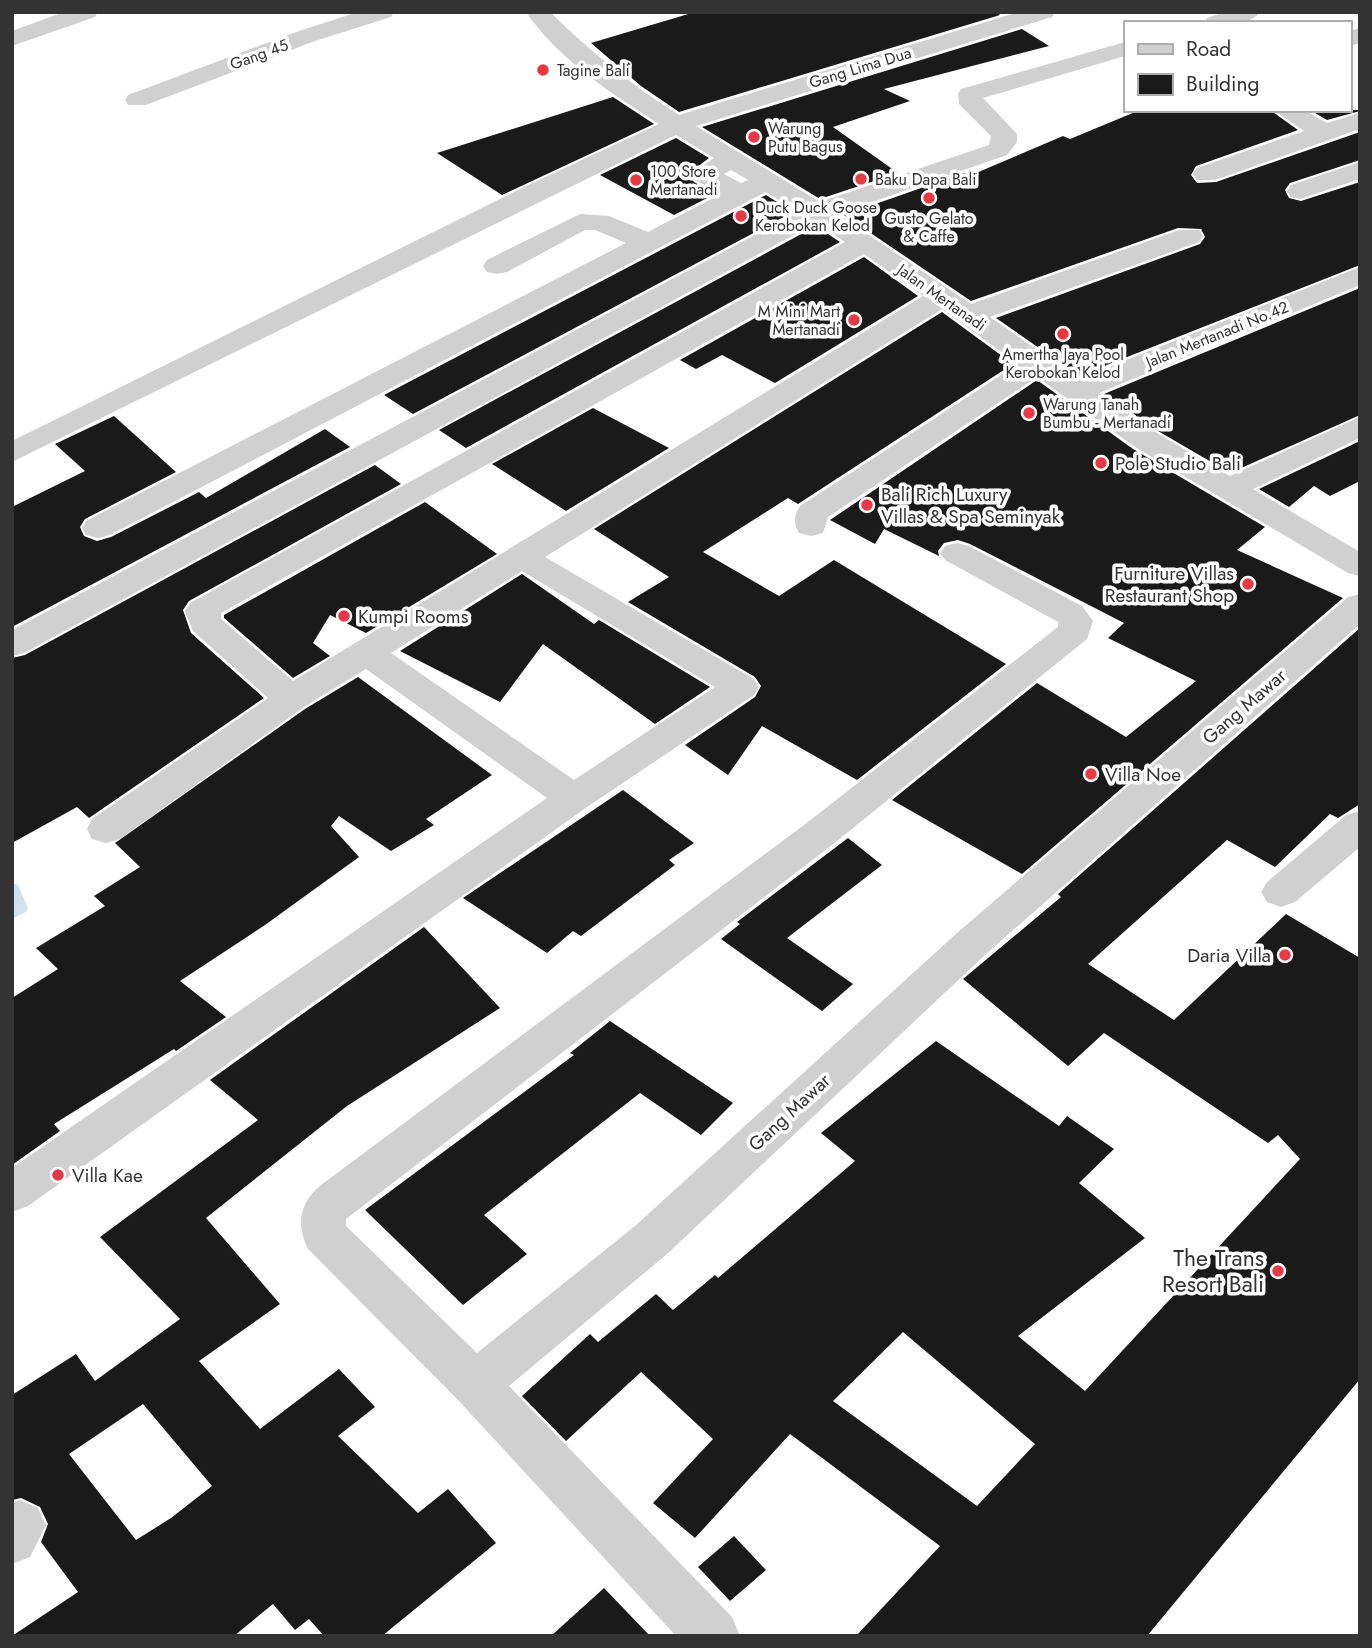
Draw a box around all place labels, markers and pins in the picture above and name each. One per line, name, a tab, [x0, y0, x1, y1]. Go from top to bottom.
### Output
place label: Tagine Bali	[557, 59, 630, 82]
marker: Tagine Bali	[535, 62, 551, 78]
place label: Warung Putu Bagus	[768, 117, 842, 158]
marker: Warung Putu Bagus	[746, 129, 762, 145]
place label: 100 Store Mertanadi	[650, 160, 718, 201]
place label: Baku Dapa Bali	[875, 168, 976, 191]
marker: Baku Dapa Bali	[853, 171, 869, 187]
marker: 100 Store Mertanadi	[628, 172, 644, 188]
marker: Gusto Gelato & Caffe	[921, 190, 937, 206]
place label: Duck Duck Goose Kerobokan Kelod	[755, 196, 877, 237]
place label: Gusto Gelato & Caffe	[884, 207, 974, 248]
marker: Duck Duck Goose Kerobokan Kelod	[733, 208, 749, 224]
place label: M Mini Mart Mertanadi	[758, 300, 840, 341]
marker: M Mini Mart Mertanadi	[846, 312, 862, 328]
marker: Amertha Jaya Pool Kerobokan Kelod	[1055, 326, 1071, 342]
place label: Amertha Jaya Pool Kerobokan Kelod	[1002, 343, 1124, 384]
place label: Warung Tanah Bumbu - Mertanadi	[1043, 393, 1171, 434]
marker: Warung Tanah Bumbu - Mertanadi	[1021, 405, 1037, 421]
place label: Pole Studio Bali	[1115, 450, 1241, 477]
marker: Pole Studio Bali	[1093, 455, 1109, 471]
place label: Bali Rich Luxury Villas & Spa Seminyak	[881, 481, 1061, 530]
marker: Bali Rich Luxury Villas & Spa Seminyak	[859, 497, 875, 513]
place label: Furniture Villas Restaurant Shop	[1105, 560, 1234, 609]
marker: Furniture Villas Restaurant Shop	[1240, 576, 1256, 592]
place label: Kumpi Rooms	[358, 603, 469, 630]
marker: Kumpi Rooms	[336, 608, 352, 624]
place label: Villa Noe	[1105, 761, 1181, 788]
marker: Villa Noe	[1083, 766, 1099, 782]
place label: Daria Villa	[1187, 942, 1271, 969]
marker: Daria Villa	[1277, 947, 1293, 963]
place label: Villa Kae	[72, 1162, 143, 1189]
marker: Villa Kae	[50, 1167, 66, 1183]
place label: The Trans Resort Bali	[1162, 1241, 1264, 1301]
marker: The Trans Resort Bali	[1270, 1263, 1286, 1279]

